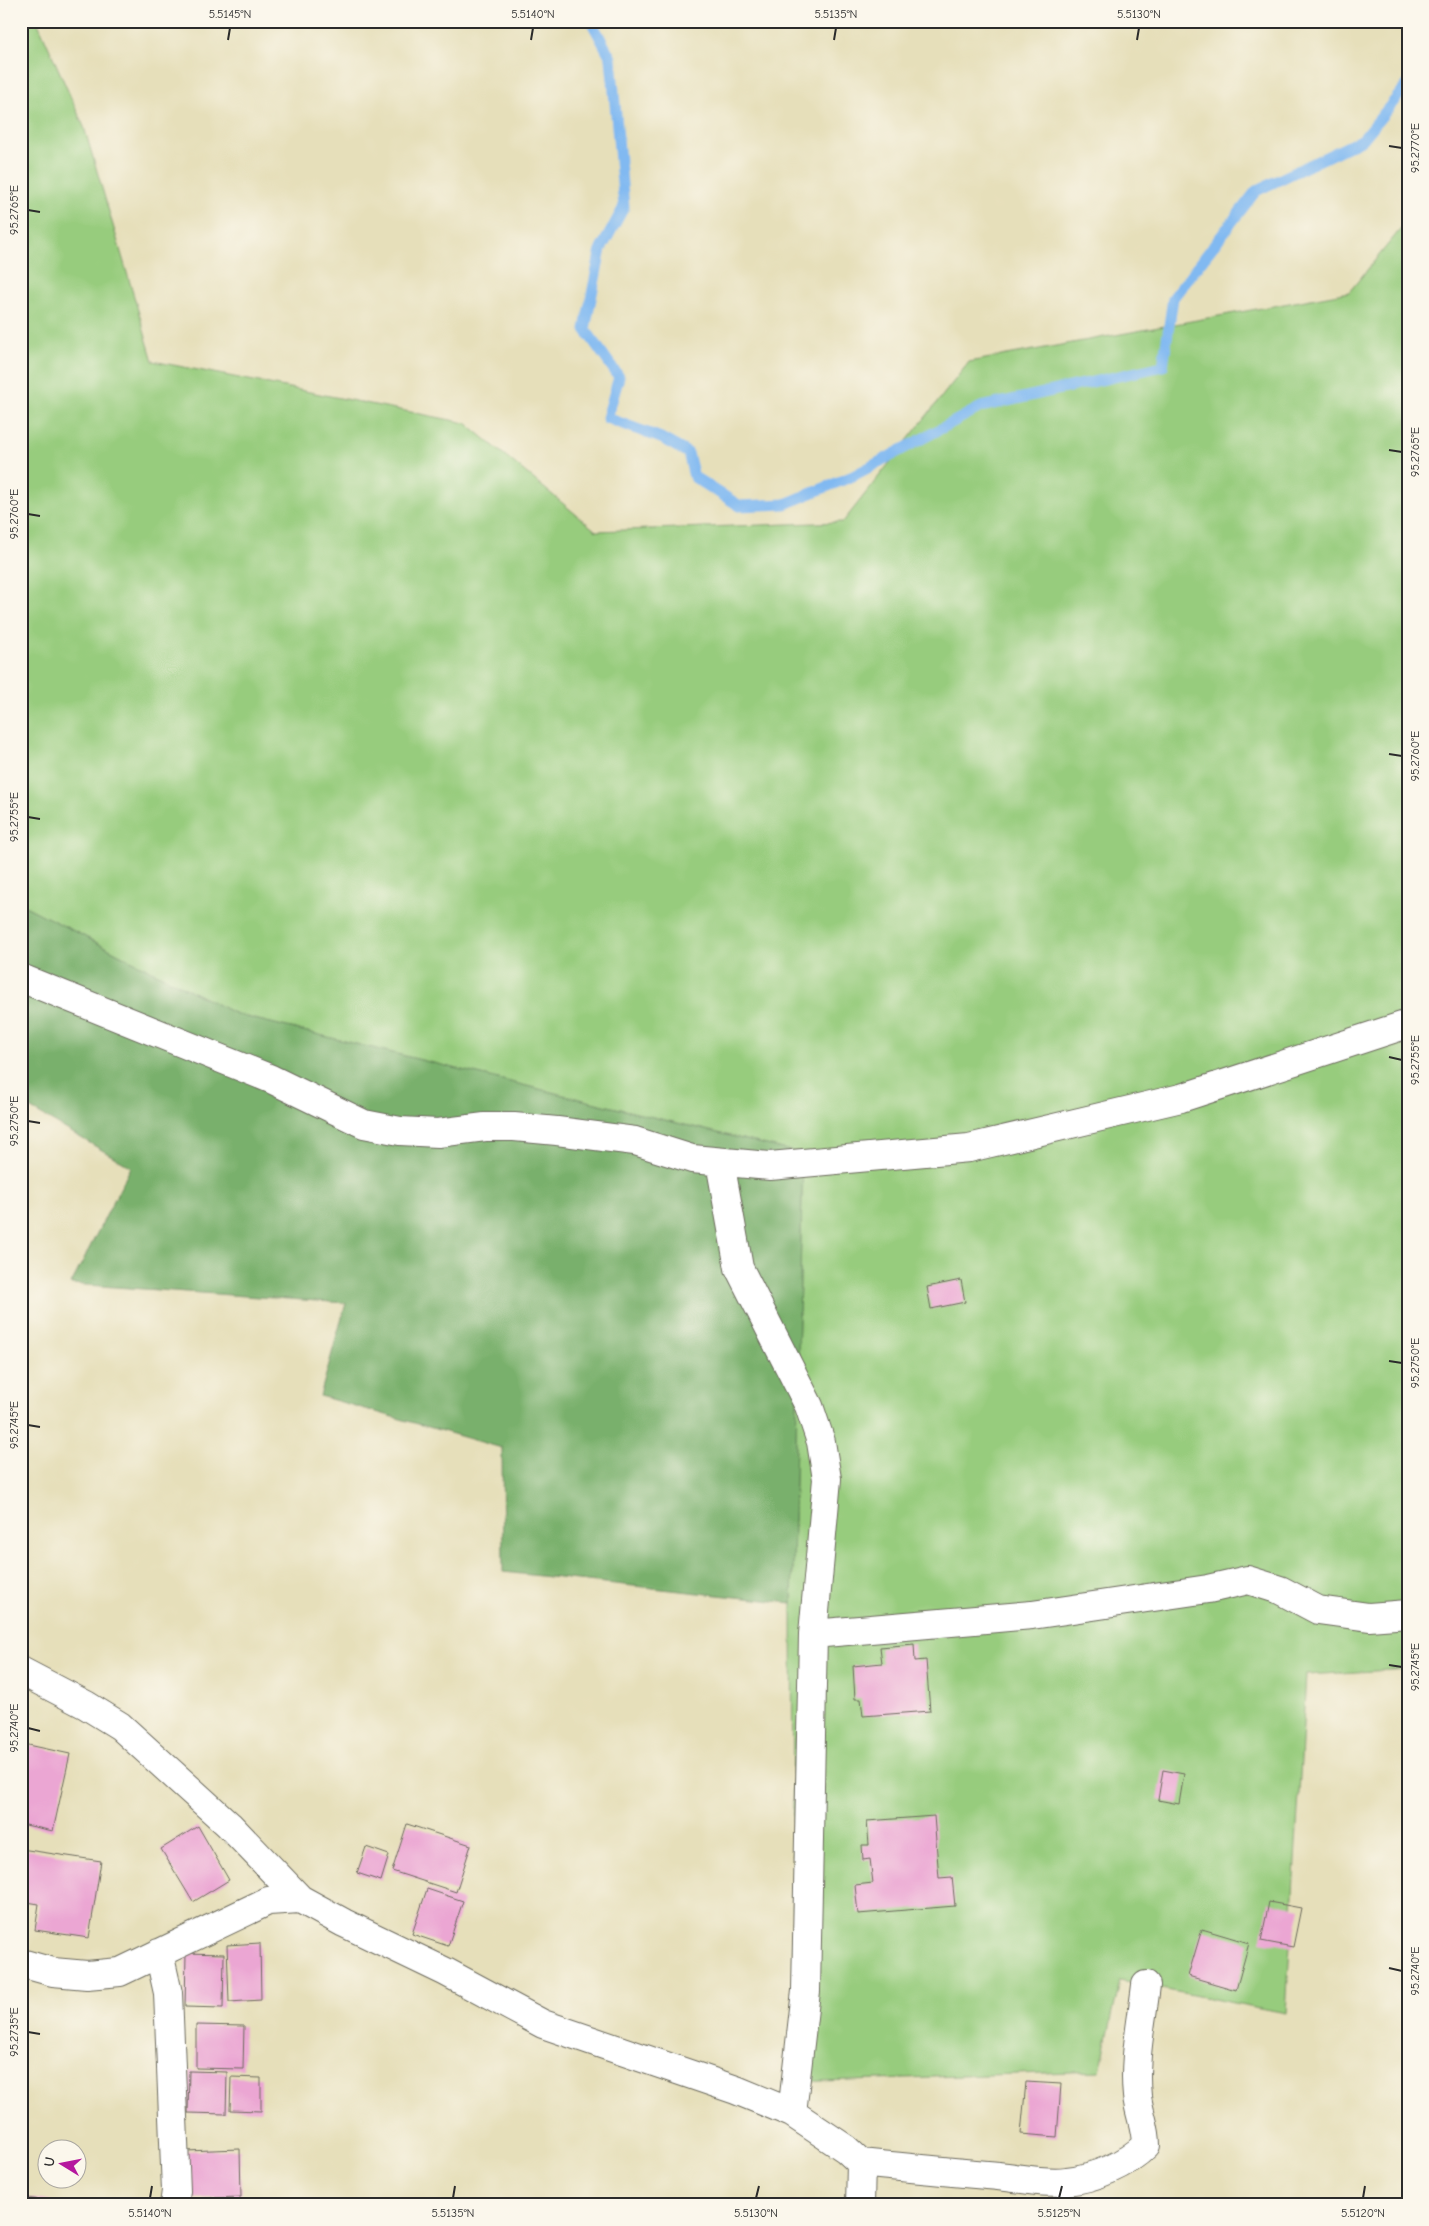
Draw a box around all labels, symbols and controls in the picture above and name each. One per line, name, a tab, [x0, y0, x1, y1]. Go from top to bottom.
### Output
text: 5.5145°N	[209, 7, 251, 21]
text: 5.5140°N	[511, 7, 555, 21]
text: 5.5135°N	[814, 7, 858, 21]
text: 5.5130°N	[1117, 7, 1161, 21]
text: 95.2770°E	[1408, 123, 1422, 173]
text: 95.2765°E	[7, 185, 21, 235]
text: 95.2765°E	[1408, 427, 1422, 477]
text: 95.2760°E	[7, 489, 21, 539]
text: 95.2760°E	[1408, 731, 1422, 781]
text: 95.2755°E	[7, 792, 21, 842]
text: 95.2755°E	[1408, 1035, 1422, 1085]
text: 95.2750°E	[7, 1096, 21, 1146]
text: 95.2750°E	[1408, 1338, 1422, 1388]
text: 95.2745°E	[7, 1401, 21, 1449]
text: 95.2745°E	[1408, 1643, 1422, 1691]
text: 95.2740°E	[7, 1704, 21, 1753]
text: 95.2740°E	[1408, 1947, 1422, 1996]
text: 95.2735°E	[7, 2007, 21, 2057]
north arrow	[38, 2138, 88, 2188]
text: U	[41, 2156, 59, 2168]
text: 5.5140°N	[128, 2206, 172, 2220]
text: 5.5135°N	[431, 2206, 475, 2220]
text: 5.5130°N	[734, 2206, 778, 2220]
text: 5.5125°N	[1037, 2206, 1081, 2220]
text: 5.5120°N	[1341, 2206, 1385, 2220]

